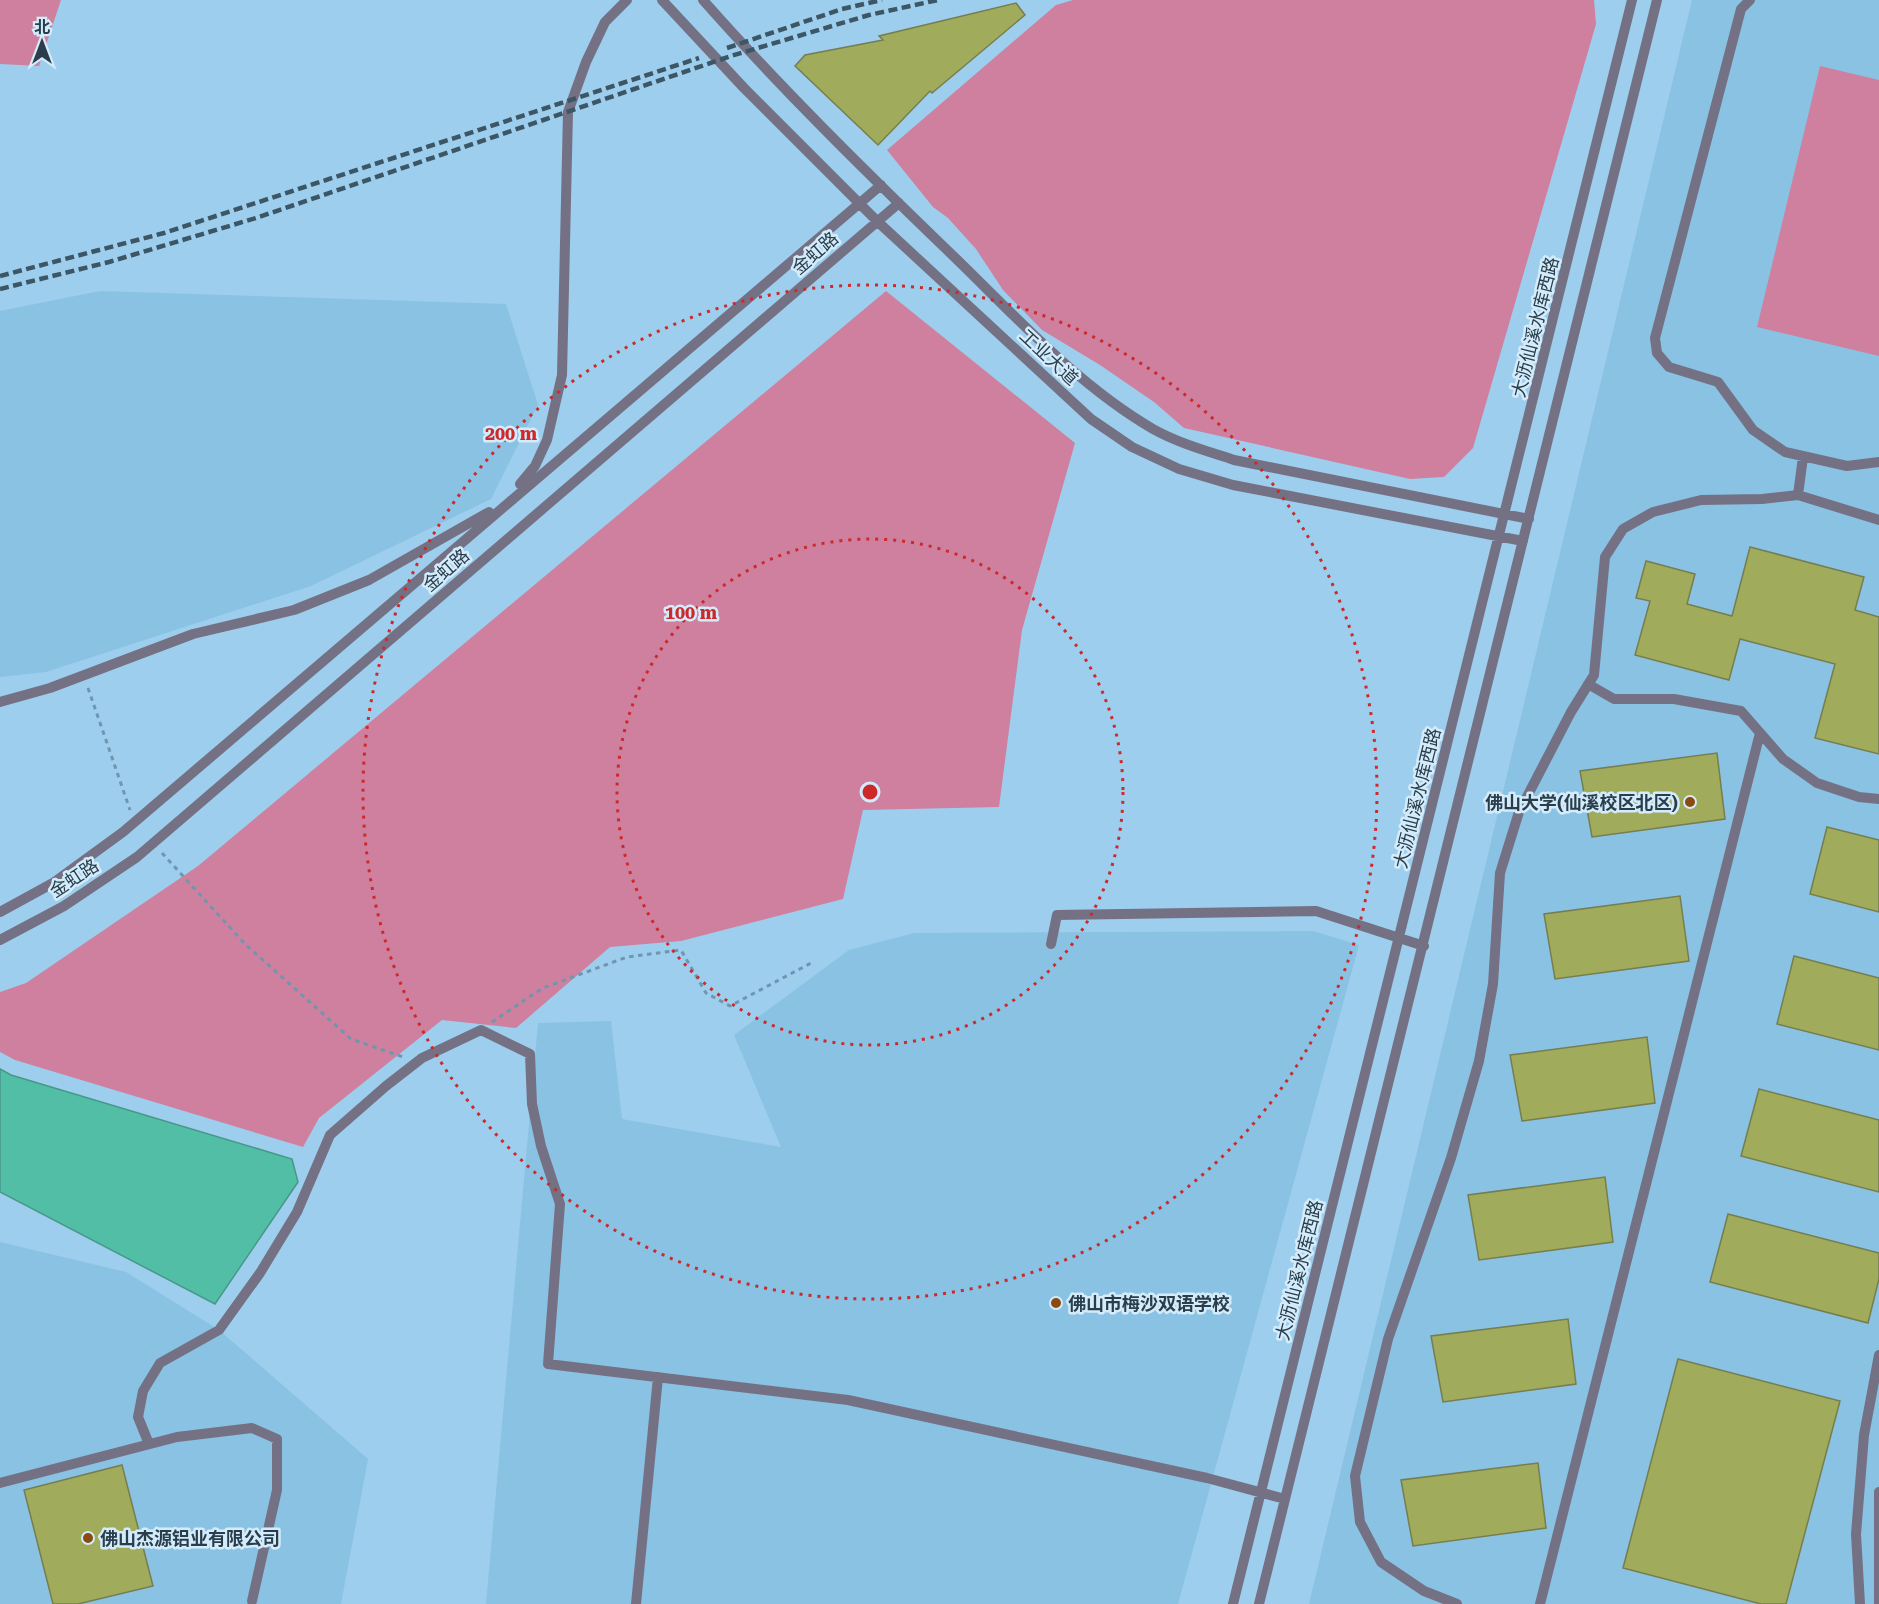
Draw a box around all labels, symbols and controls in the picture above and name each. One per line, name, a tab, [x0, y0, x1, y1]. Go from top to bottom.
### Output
north arrow	[12, 12, 72, 72]
text: 北	[34, 18, 50, 37]
street label: 金虹路	[788, 227, 842, 279]
street label: 大沥仙溪水库西路	[1507, 255, 1563, 399]
street label: 工业大道	[1016, 325, 1082, 389]
text: 200 m	[485, 423, 538, 444]
street label: 金虹路	[419, 544, 473, 596]
text: 100 m	[665, 602, 718, 623]
street label: 大沥仙溪水库西路	[1389, 726, 1445, 870]
centre of rings	[860, 782, 880, 802]
place label: 佛山大学(仙溪校区北区)	[1485, 792, 1678, 813]
marker: 佛山大学(仙溪校区北区)	[1683, 795, 1697, 809]
street label: 金虹路	[46, 854, 102, 902]
street label: 大沥仙溪水库西路	[1271, 1198, 1327, 1342]
place label: 佛山市梅沙双语学校	[1068, 1293, 1230, 1314]
marker: 佛山市梅沙双语学校	[1049, 1296, 1063, 1310]
place label: 佛山杰源铝业有限公司	[100, 1528, 280, 1549]
marker: 佛山杰源铝业有限公司	[81, 1531, 95, 1545]

